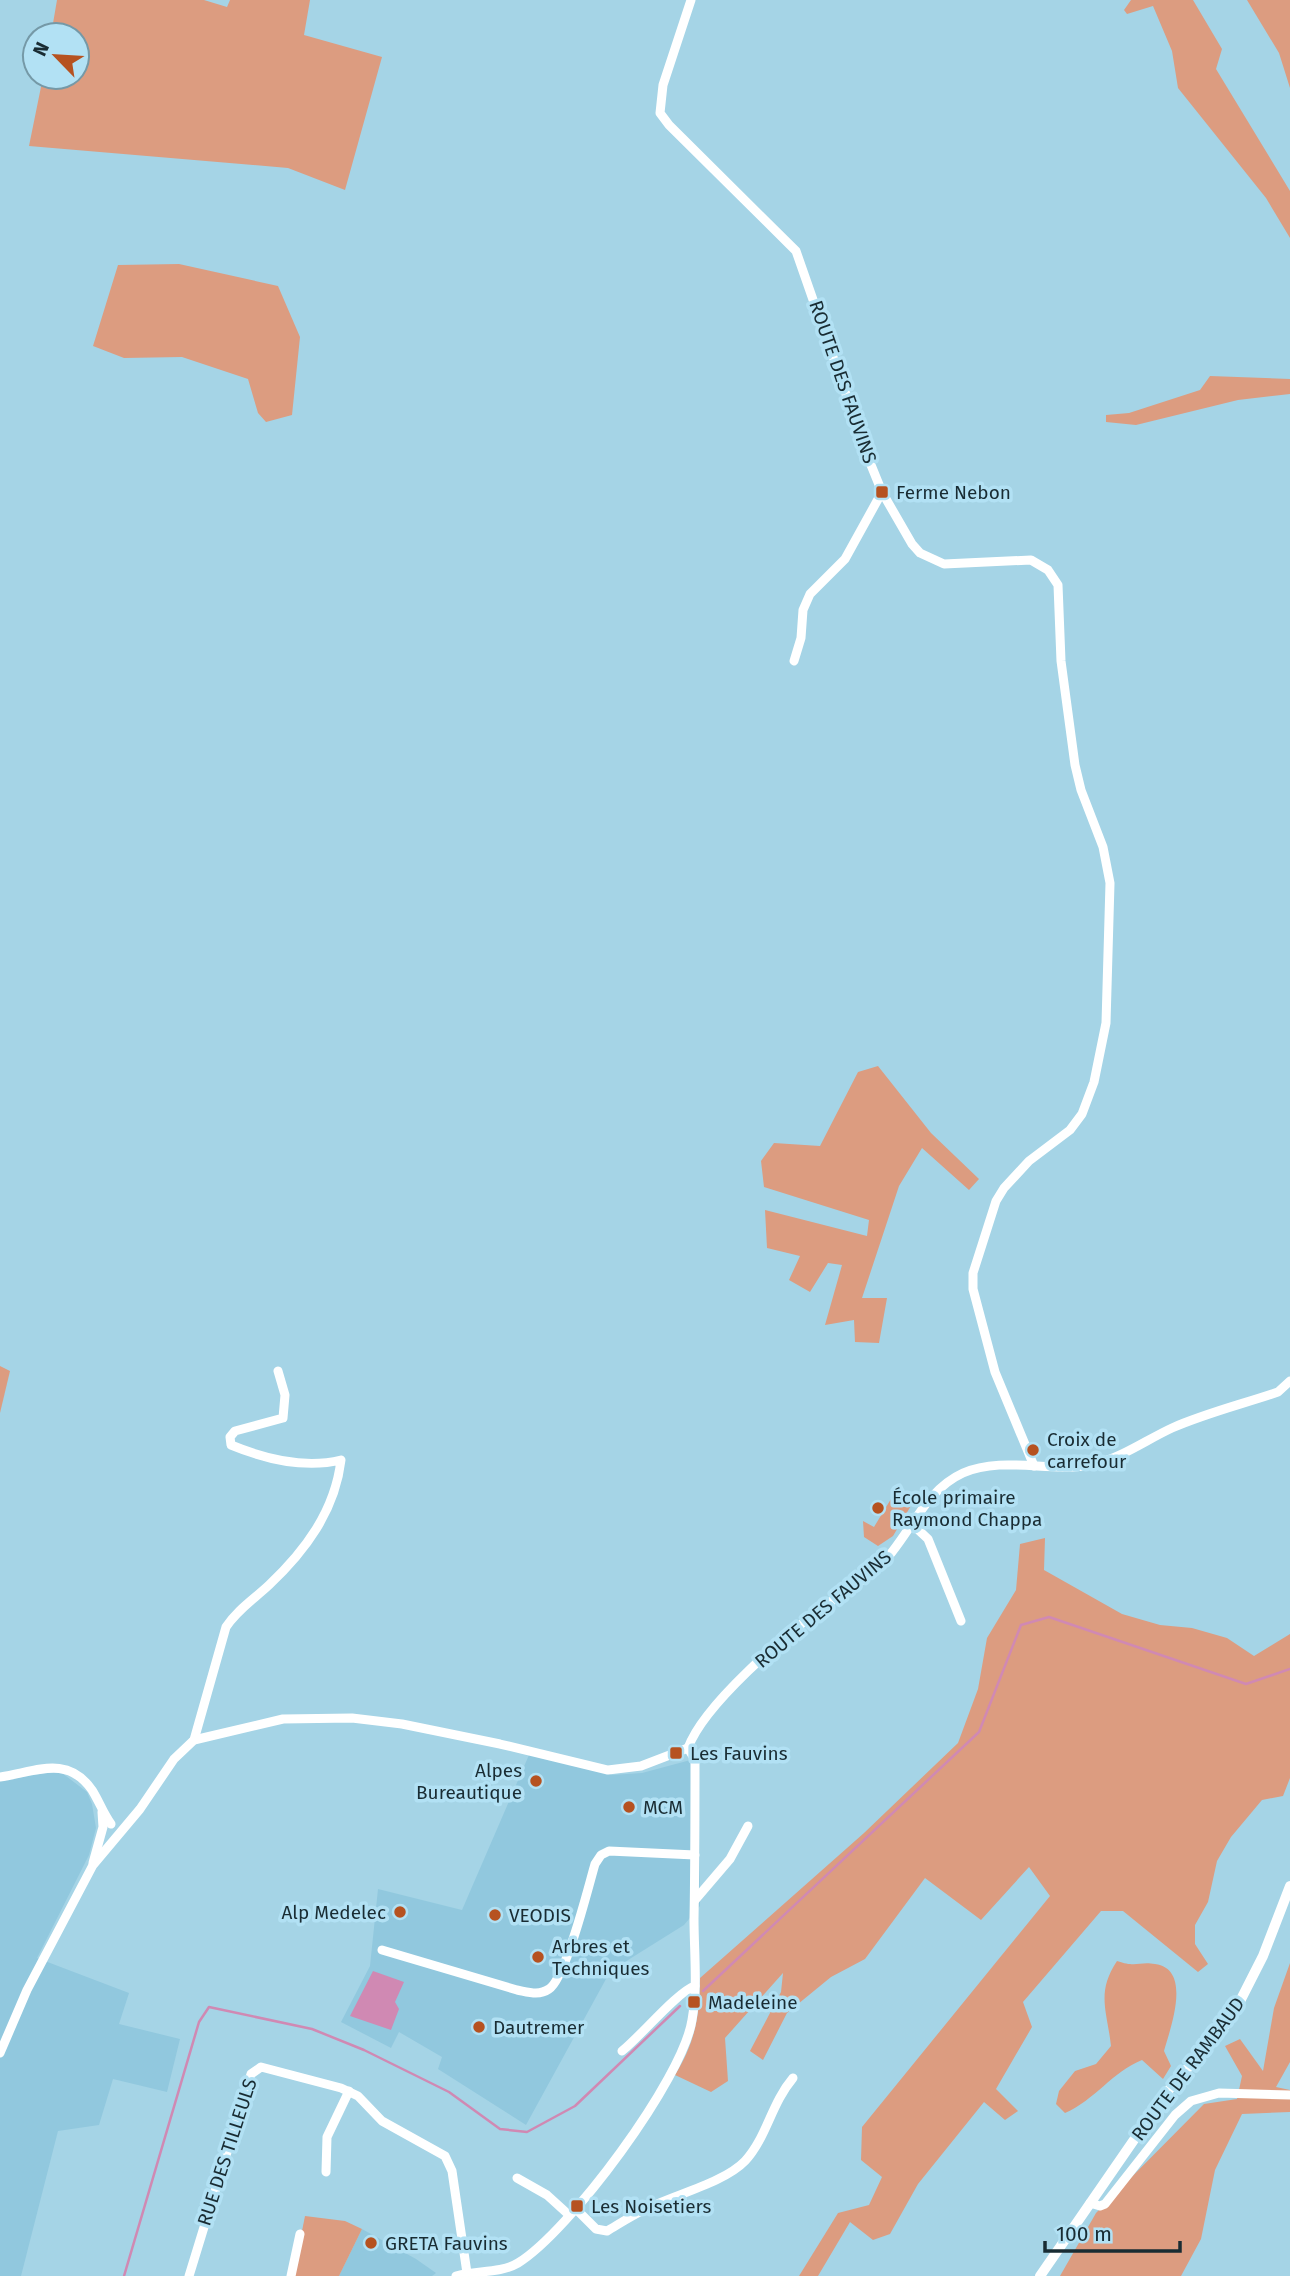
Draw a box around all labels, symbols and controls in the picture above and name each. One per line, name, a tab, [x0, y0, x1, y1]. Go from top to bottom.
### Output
north arrow	[21, 21, 91, 91]
text: N	[28, 38, 54, 60]
street label: ROUTE DES FAUVINS	[804, 297, 882, 467]
place label: Ferme Nebon	[896, 481, 1011, 504]
marker: Ferme Nebon	[874, 484, 890, 500]
place label: Croix de carrefour	[1047, 1428, 1127, 1473]
marker: Croix de carrefour	[1025, 1442, 1041, 1458]
place label: École primaire Raymond Chappa	[892, 1486, 1042, 1531]
marker: École primaire Raymond Chappa	[870, 1500, 886, 1516]
street label: ROUTE DES FAUVINS	[750, 1545, 896, 1673]
place label: Les Fauvins	[690, 1742, 788, 1765]
marker: Les Fauvins	[668, 1745, 684, 1761]
place label: Alpes Bureautique	[416, 1759, 522, 1804]
marker: Alpes Bureautique	[528, 1773, 544, 1789]
place label: MCM	[643, 1796, 683, 1819]
marker: MCM	[621, 1799, 637, 1815]
place label: Alp Medelec	[281, 1901, 386, 1924]
marker: Alp Medelec	[392, 1904, 408, 1920]
place label: VEODIS	[509, 1904, 571, 1927]
marker: VEODIS	[487, 1907, 503, 1923]
place label: Arbres et Techniques	[552, 1935, 650, 1980]
marker: Arbres et Techniques	[530, 1949, 546, 1965]
place label: Madeleine	[708, 1991, 798, 2014]
street label: ROUTE DE RAMBAUD	[1127, 1993, 1249, 2145]
marker: Madeleine	[686, 1994, 702, 2010]
place label: Dautremer	[493, 2016, 585, 2039]
marker: Dautremer	[471, 2019, 487, 2035]
street label: RUE DES TILLEULS	[192, 2076, 262, 2228]
place label: Les Noisetiers	[591, 2195, 712, 2218]
marker: Les Noisetiers	[569, 2198, 585, 2214]
scale bar	[1045, 2210, 1180, 2254]
text: 100 m	[1056, 2221, 1112, 2247]
place label: GRETA Fauvins	[385, 2232, 508, 2255]
marker: GRETA Fauvins	[363, 2235, 379, 2251]

